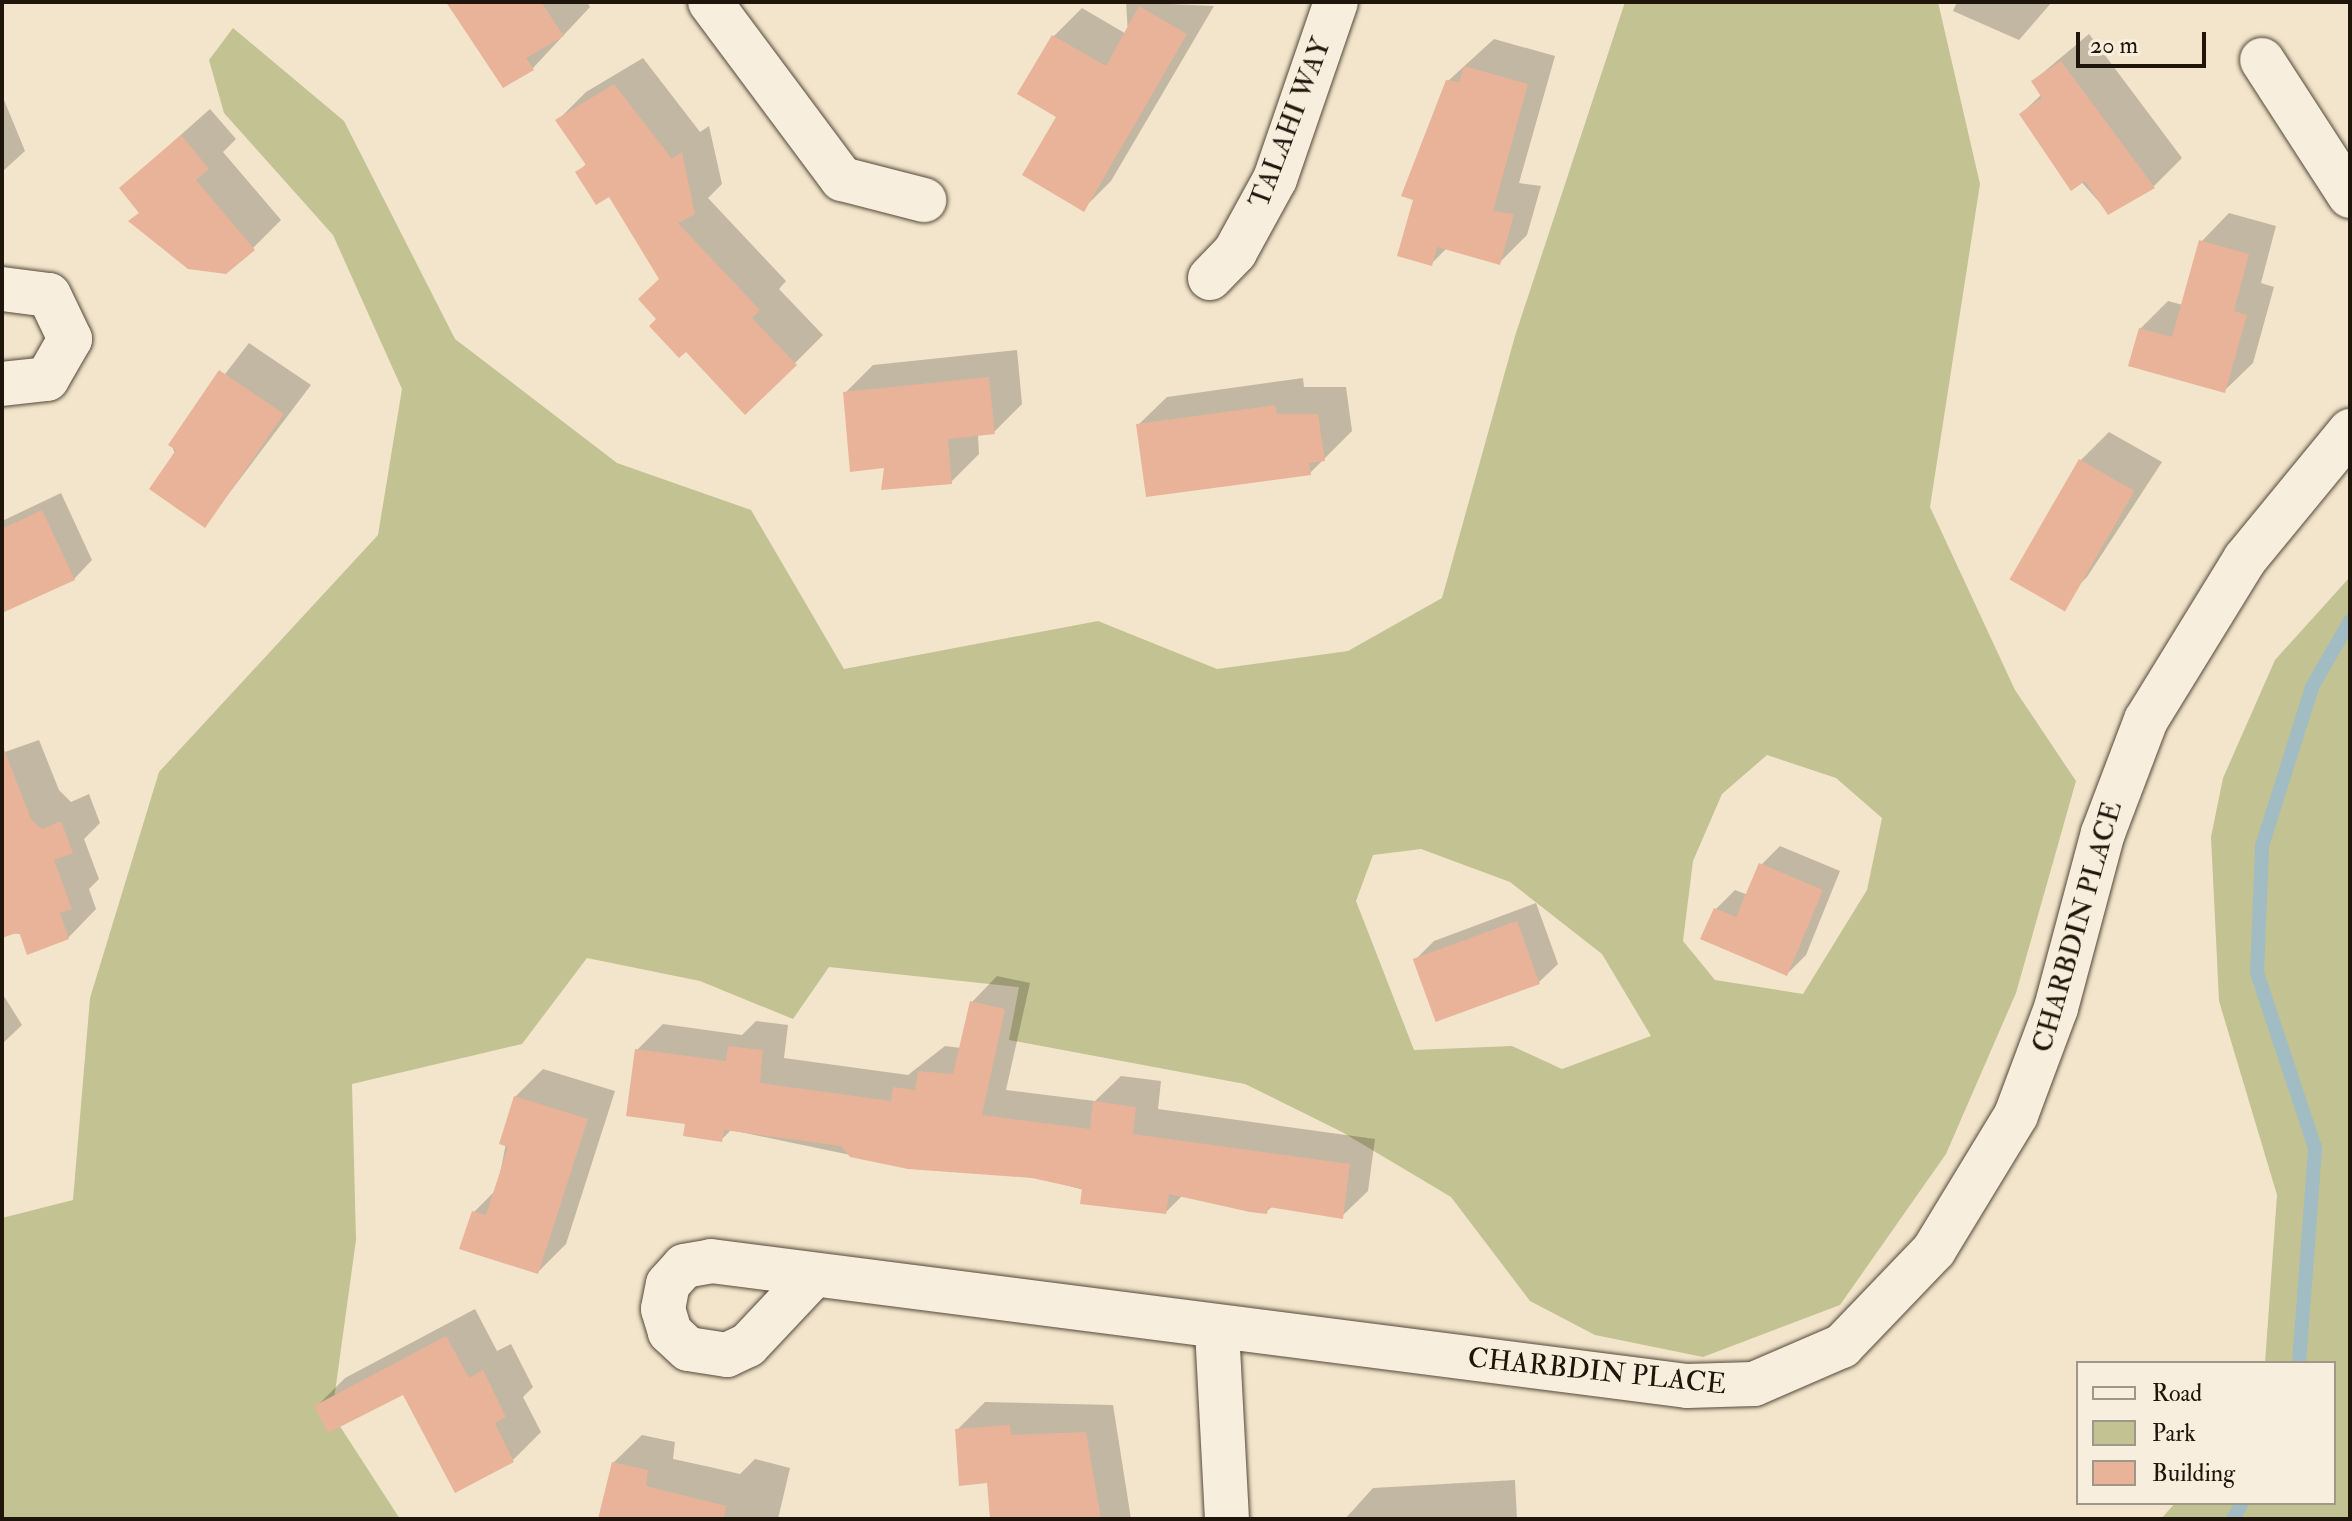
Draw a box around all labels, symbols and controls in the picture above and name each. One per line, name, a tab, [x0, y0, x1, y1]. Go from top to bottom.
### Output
scale bar	[2080, 16, 2210, 66]
text: 20 m	[2090, 30, 2138, 61]
street label: TALAHI WAY	[1243, 33, 1339, 213]
street label: CHARBDIN PLACE	[2026, 798, 2130, 1056]
street label: CHARBDIN PLACE	[1466, 1342, 1728, 1402]
legend	[2076, 1361, 2336, 1505]
text: Road	[2152, 1378, 2202, 1409]
text: Park	[2152, 1418, 2196, 1449]
text: Building	[2152, 1458, 2235, 1489]

